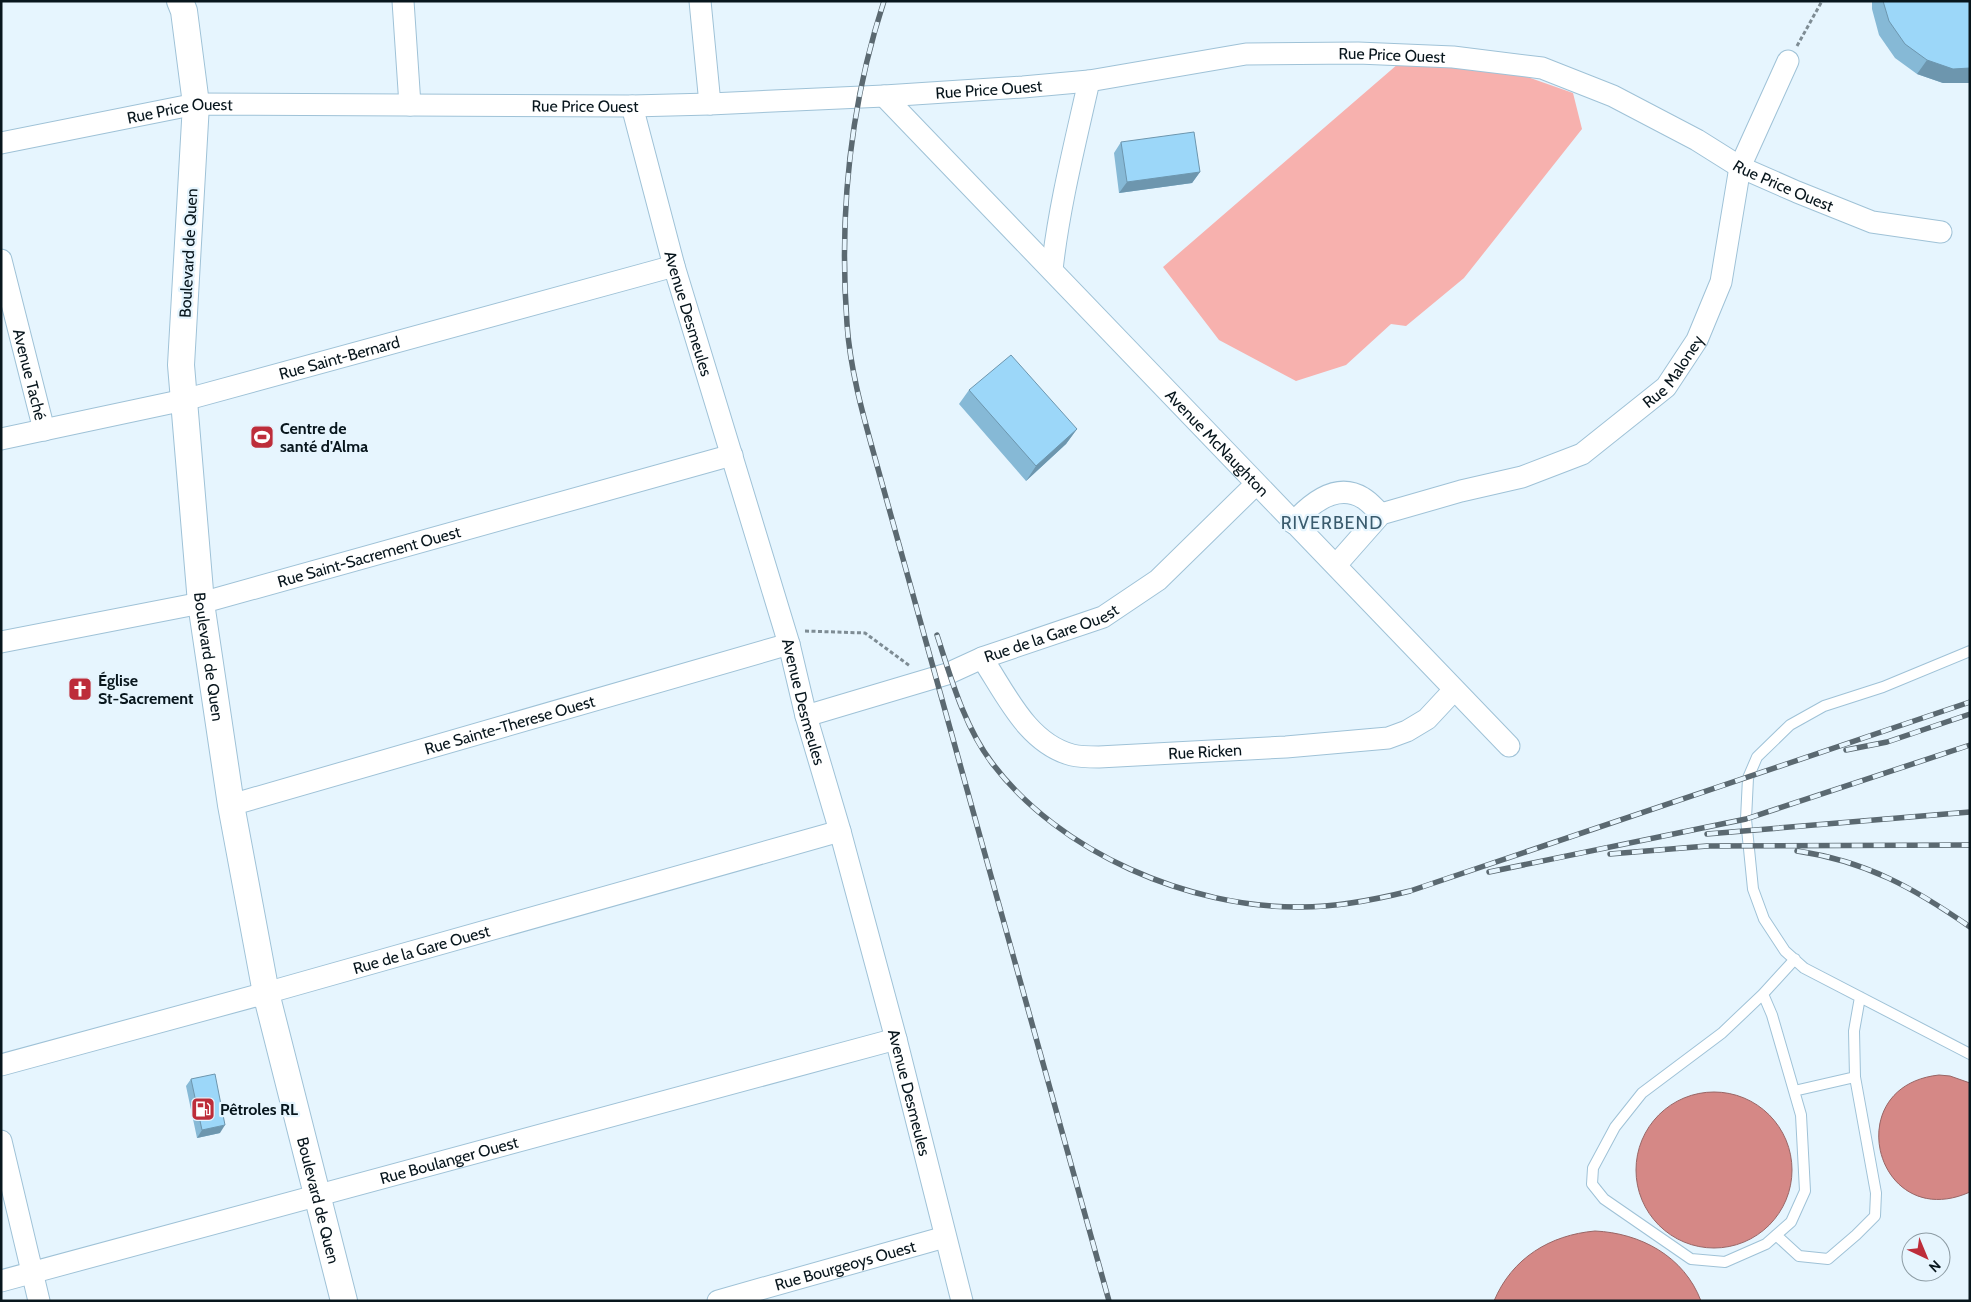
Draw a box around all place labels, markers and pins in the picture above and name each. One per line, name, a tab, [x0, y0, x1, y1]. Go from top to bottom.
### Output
place label: Centre de santé d'Alma	[280, 419, 368, 456]
sports icon: Centre de santé d'Alma	[249, 424, 275, 450]
place label: Église St-Sacrement	[98, 671, 194, 708]
church icon: Église St-Sacrement	[67, 676, 93, 702]
fuel station icon: Pêtroles RL	[190, 1096, 216, 1122]
place label: Pêtroles RL	[220, 1100, 298, 1119]

